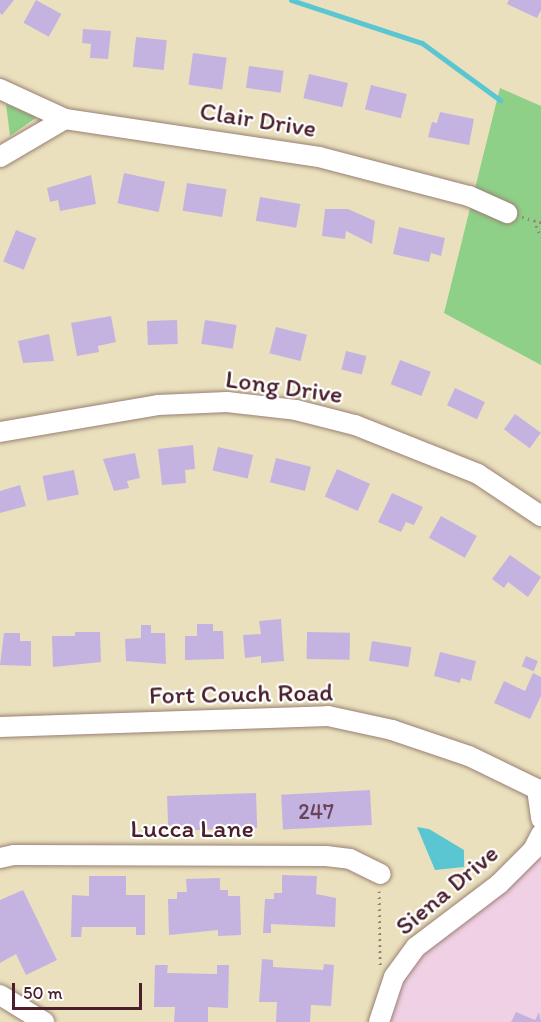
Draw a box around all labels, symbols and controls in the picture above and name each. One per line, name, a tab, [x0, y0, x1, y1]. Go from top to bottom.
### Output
street label: Clair Drive	[197, 95, 319, 145]
street label: Long Drive	[223, 363, 345, 411]
street label: Fort Couch Road	[149, 677, 333, 711]
house number: 247	[298, 799, 334, 825]
street label: Lucca Lane	[130, 813, 254, 845]
street label: Siena Drive	[389, 837, 505, 943]
scale bar	[15, 971, 146, 1009]
text: 50 m	[23, 982, 63, 1004]

